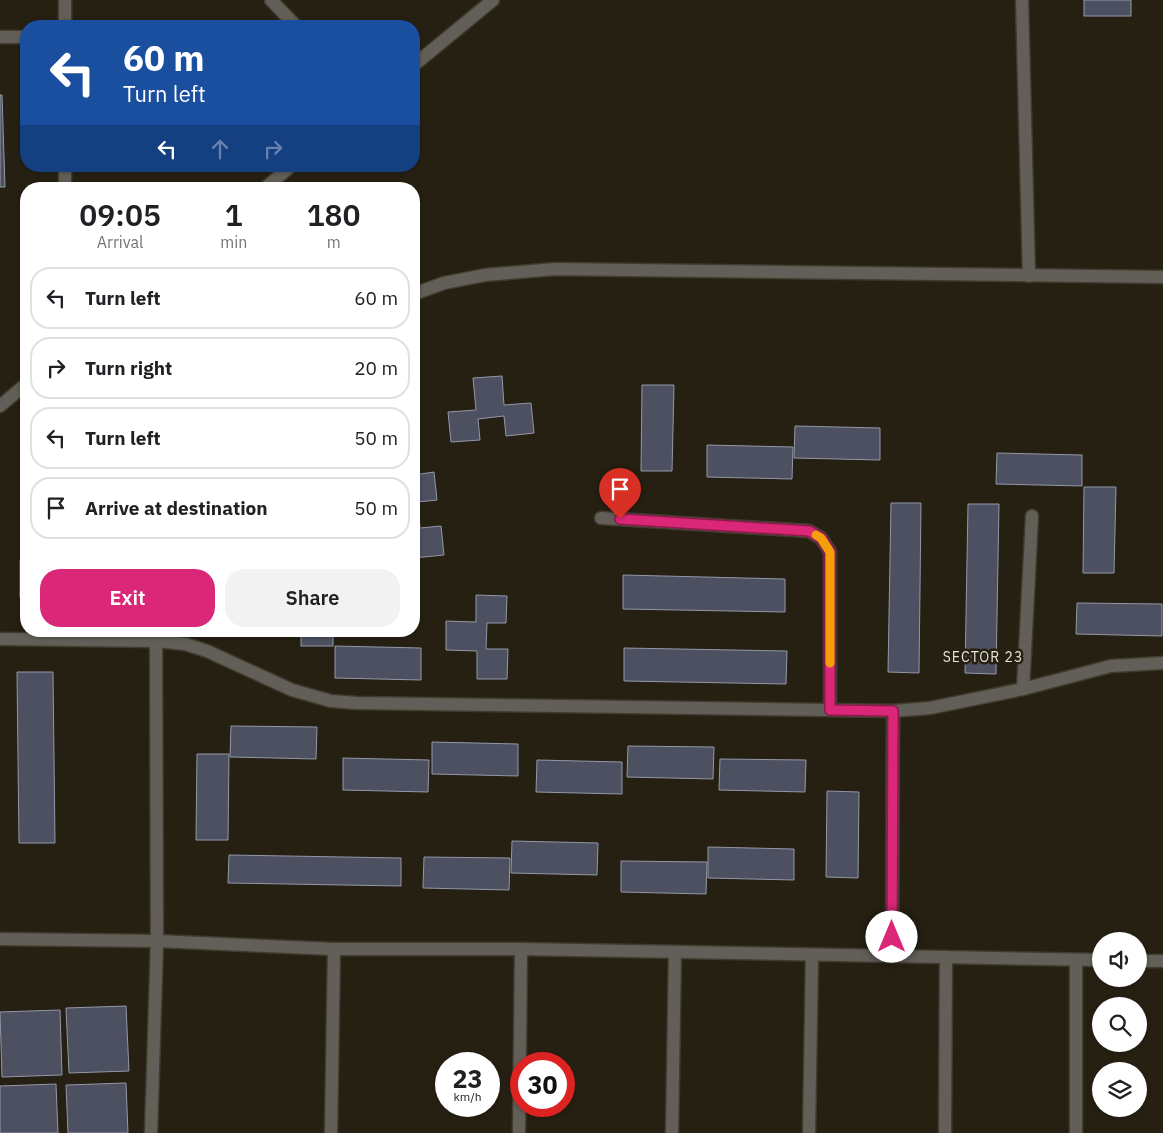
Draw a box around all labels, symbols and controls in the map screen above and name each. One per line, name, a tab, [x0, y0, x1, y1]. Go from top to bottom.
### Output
text: 60 m	[123, 35, 205, 81]
icon: left	[40, 40, 105, 105]
text: Turn left	[123, 79, 206, 108]
icon: left	[153, 135, 181, 163]
icon: ahead	[206, 135, 234, 163]
icon: right	[259, 135, 287, 163]
text: 09:05	[79, 195, 161, 234]
text: 1	[225, 195, 243, 234]
text: 180	[307, 195, 361, 234]
text: Arrival	[97, 232, 143, 252]
text: min	[220, 232, 247, 252]
text: m	[327, 232, 341, 252]
icon: left	[42, 284, 70, 312]
text: Turn left	[85, 286, 161, 310]
text: 60 m	[354, 286, 398, 310]
icon: right	[42, 354, 70, 382]
text: Turn right	[85, 356, 172, 380]
text: 20 m	[354, 356, 398, 380]
icon: left	[42, 424, 70, 452]
text: Turn left	[85, 426, 161, 450]
text: 50 m	[354, 426, 398, 450]
pin	[599, 468, 641, 519]
icon: arrive	[606, 475, 634, 503]
icon: arrive	[42, 494, 70, 522]
text: Arrive at destination	[85, 496, 268, 520]
text: 50 m	[354, 496, 398, 520]
button: Exit	[40, 569, 215, 627]
button: Share	[225, 569, 400, 627]
district label: SECTOR 23	[943, 648, 1023, 666]
position arrow	[865, 910, 917, 962]
map controls	[1092, 932, 1147, 1117]
button: sound	[1092, 932, 1147, 987]
button: search	[1092, 997, 1147, 1052]
speed limit sign: 30	[510, 1052, 575, 1117]
text: 23	[452, 1062, 483, 1095]
button: layers	[1092, 1062, 1147, 1117]
text: km/h	[453, 1089, 482, 1104]

